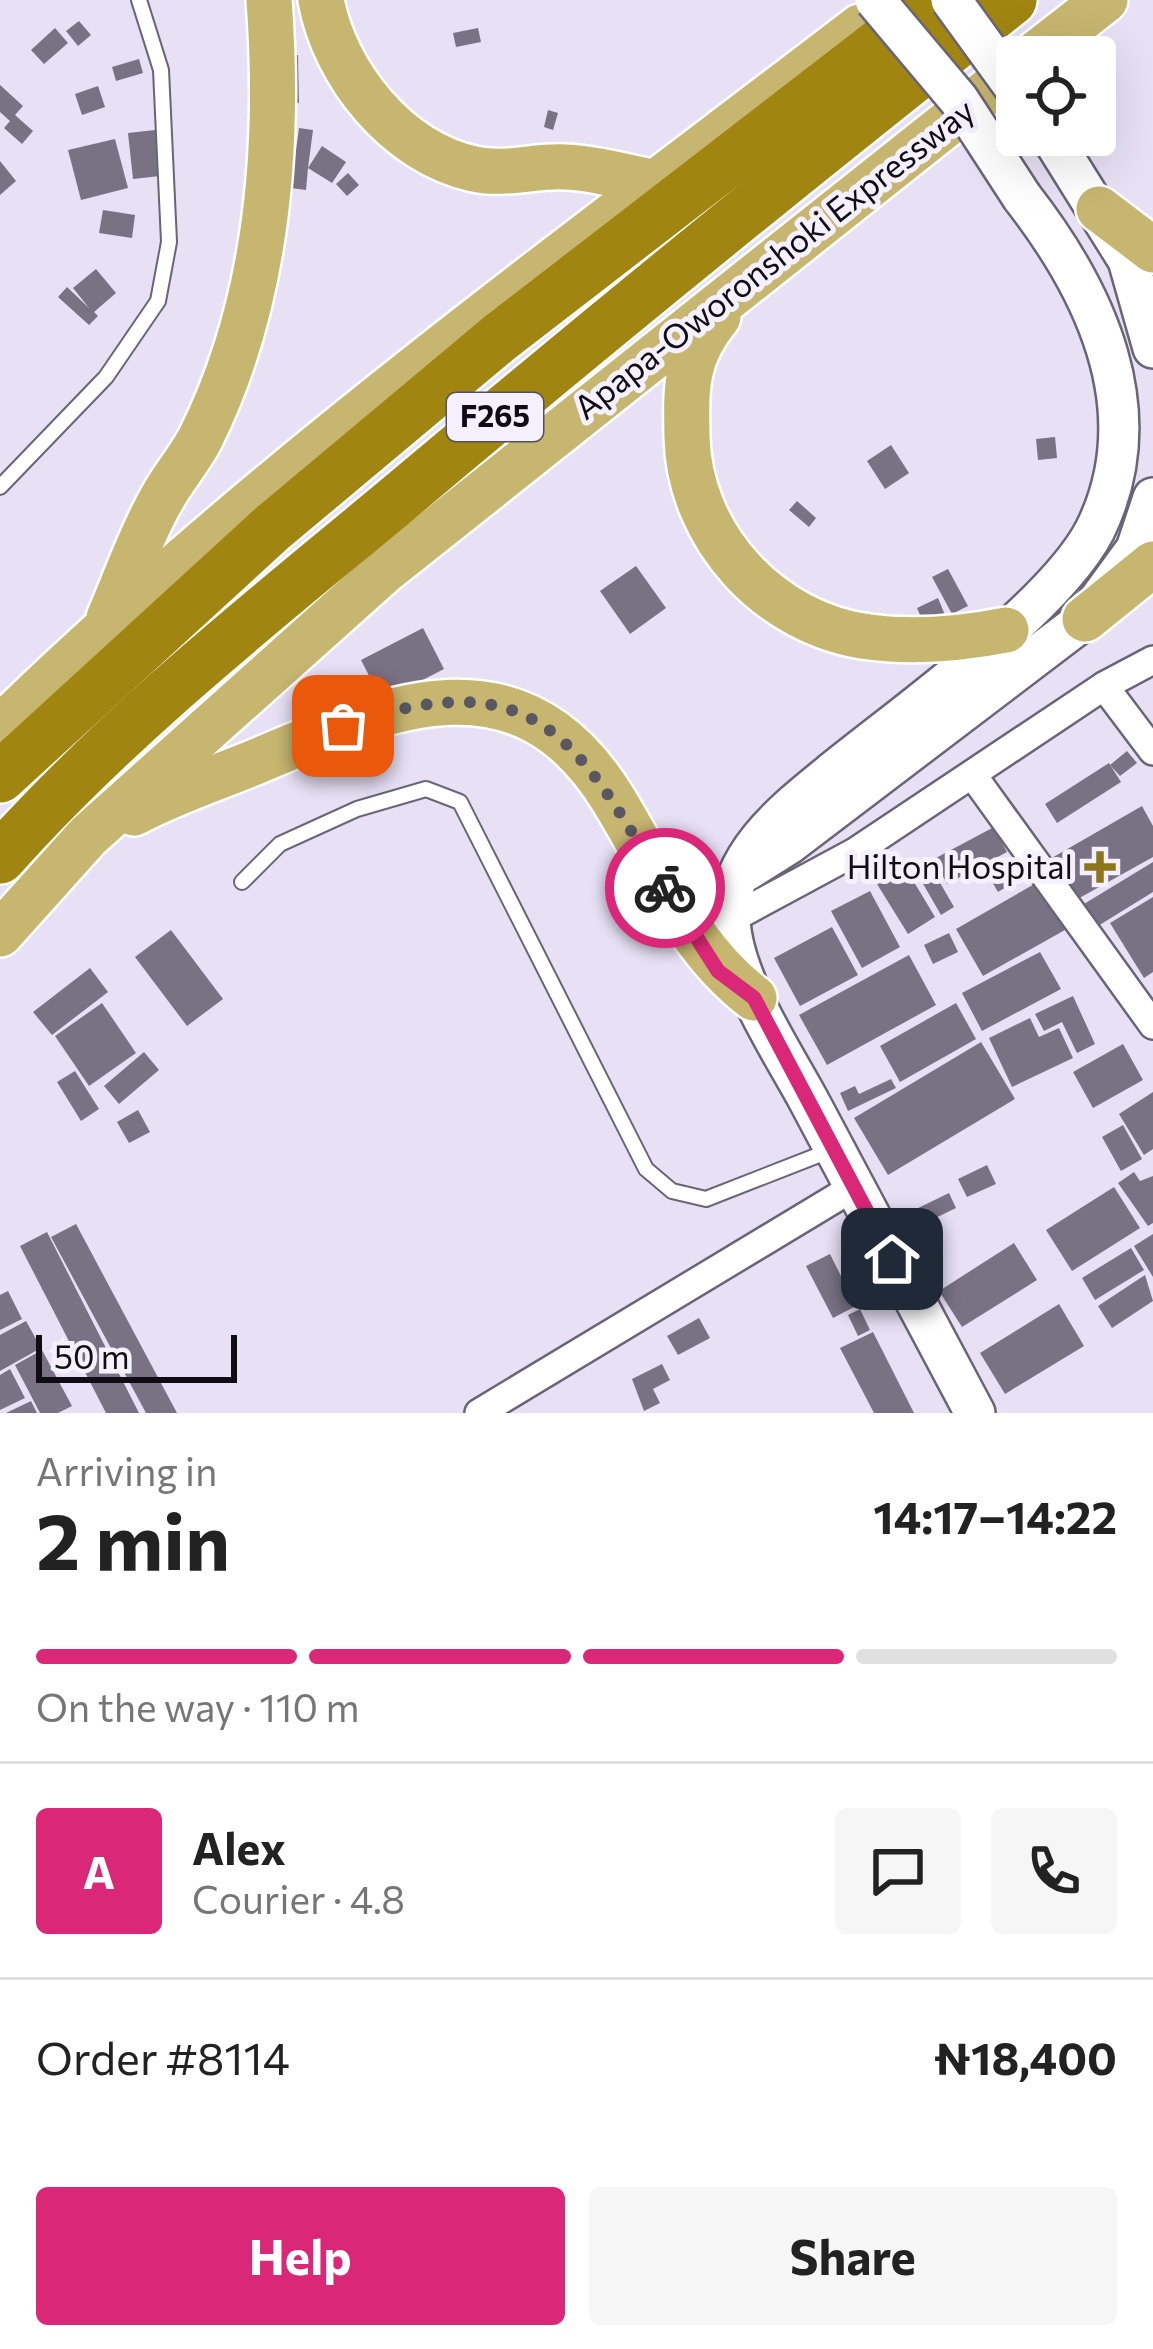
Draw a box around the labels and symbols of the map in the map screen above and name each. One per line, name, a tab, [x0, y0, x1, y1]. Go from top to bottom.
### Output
street label: Apapa-Oworonshoki Expressway	[565, 89, 981, 427]
road number: F265	[447, 393, 543, 441]
pin	[292, 675, 394, 777]
courier	[605, 828, 725, 948]
place label: Hilton Hospital	[847, 845, 1073, 886]
marker: Hilton Hospital	[1084, 851, 1116, 883]
pin	[841, 1208, 943, 1310]
scale bar	[36, 1329, 237, 1382]

